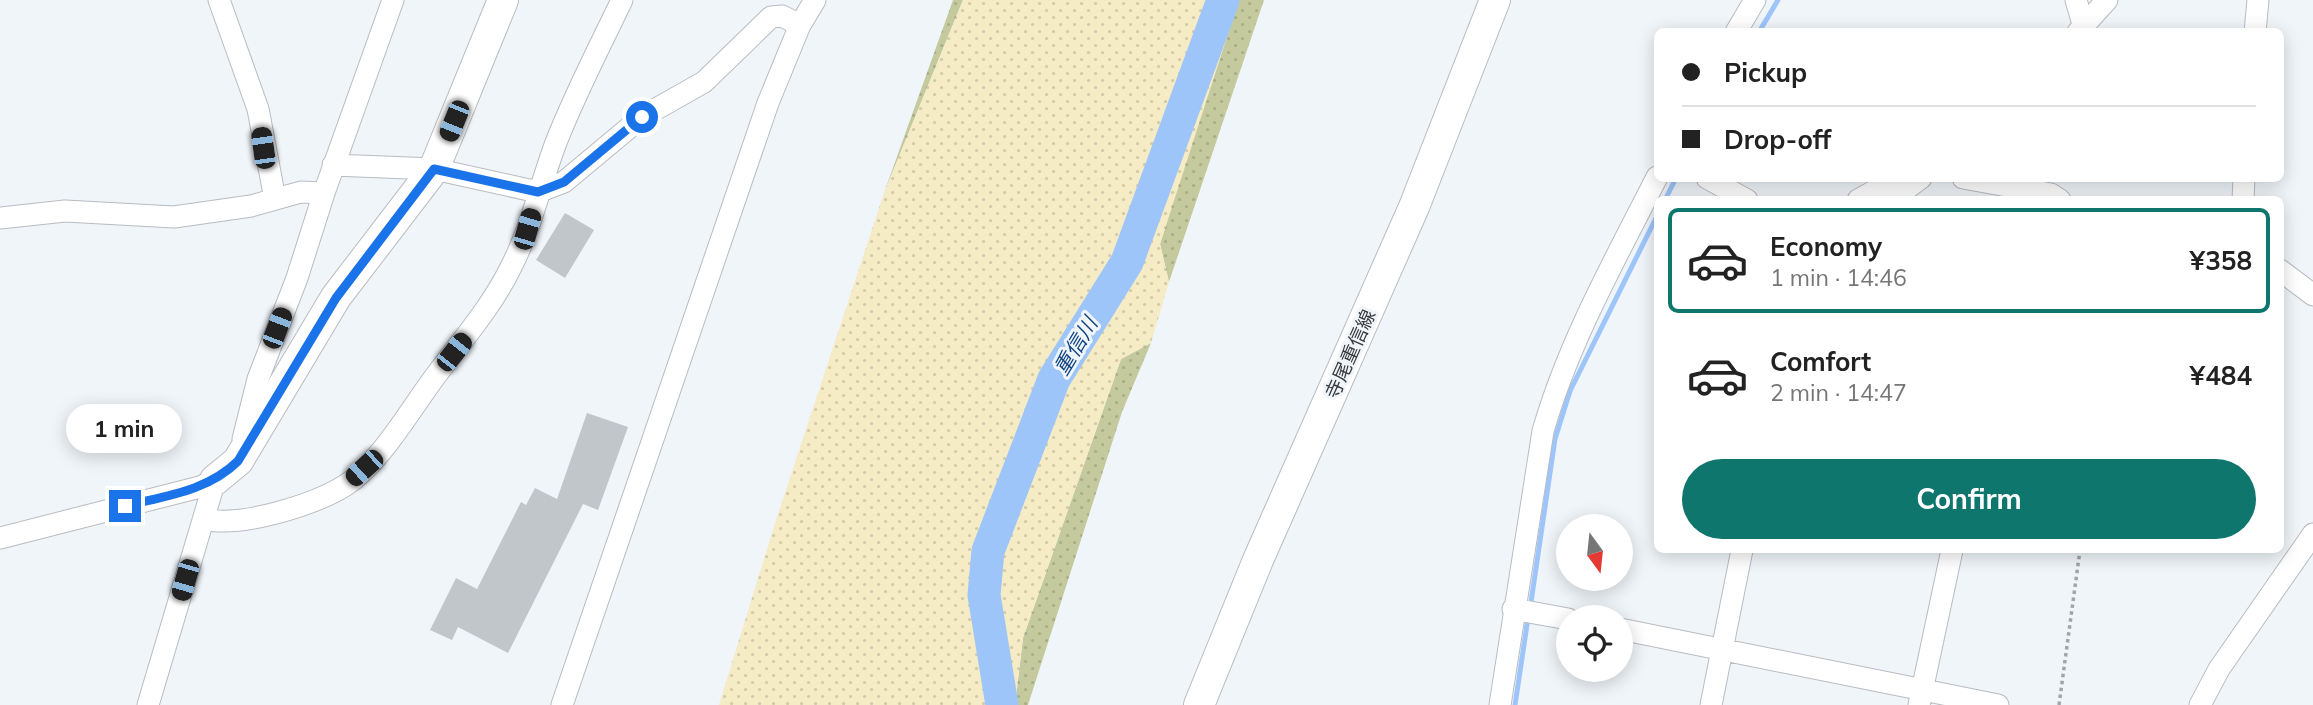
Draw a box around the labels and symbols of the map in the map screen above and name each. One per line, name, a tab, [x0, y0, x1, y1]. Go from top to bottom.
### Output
car	[437, 98, 472, 144]
route start	[626, 101, 658, 133]
car	[250, 126, 277, 170]
car	[512, 206, 543, 252]
car	[260, 305, 295, 351]
street label: 寺尾重信線	[1320, 306, 1380, 402]
water label: 重信川	[1048, 311, 1103, 380]
car	[433, 329, 476, 375]
callout: 1 min	[67, 405, 183, 454]
car	[342, 446, 387, 490]
route end	[109, 490, 141, 522]
north arrow	[1556, 514, 1633, 592]
car	[170, 557, 201, 603]

